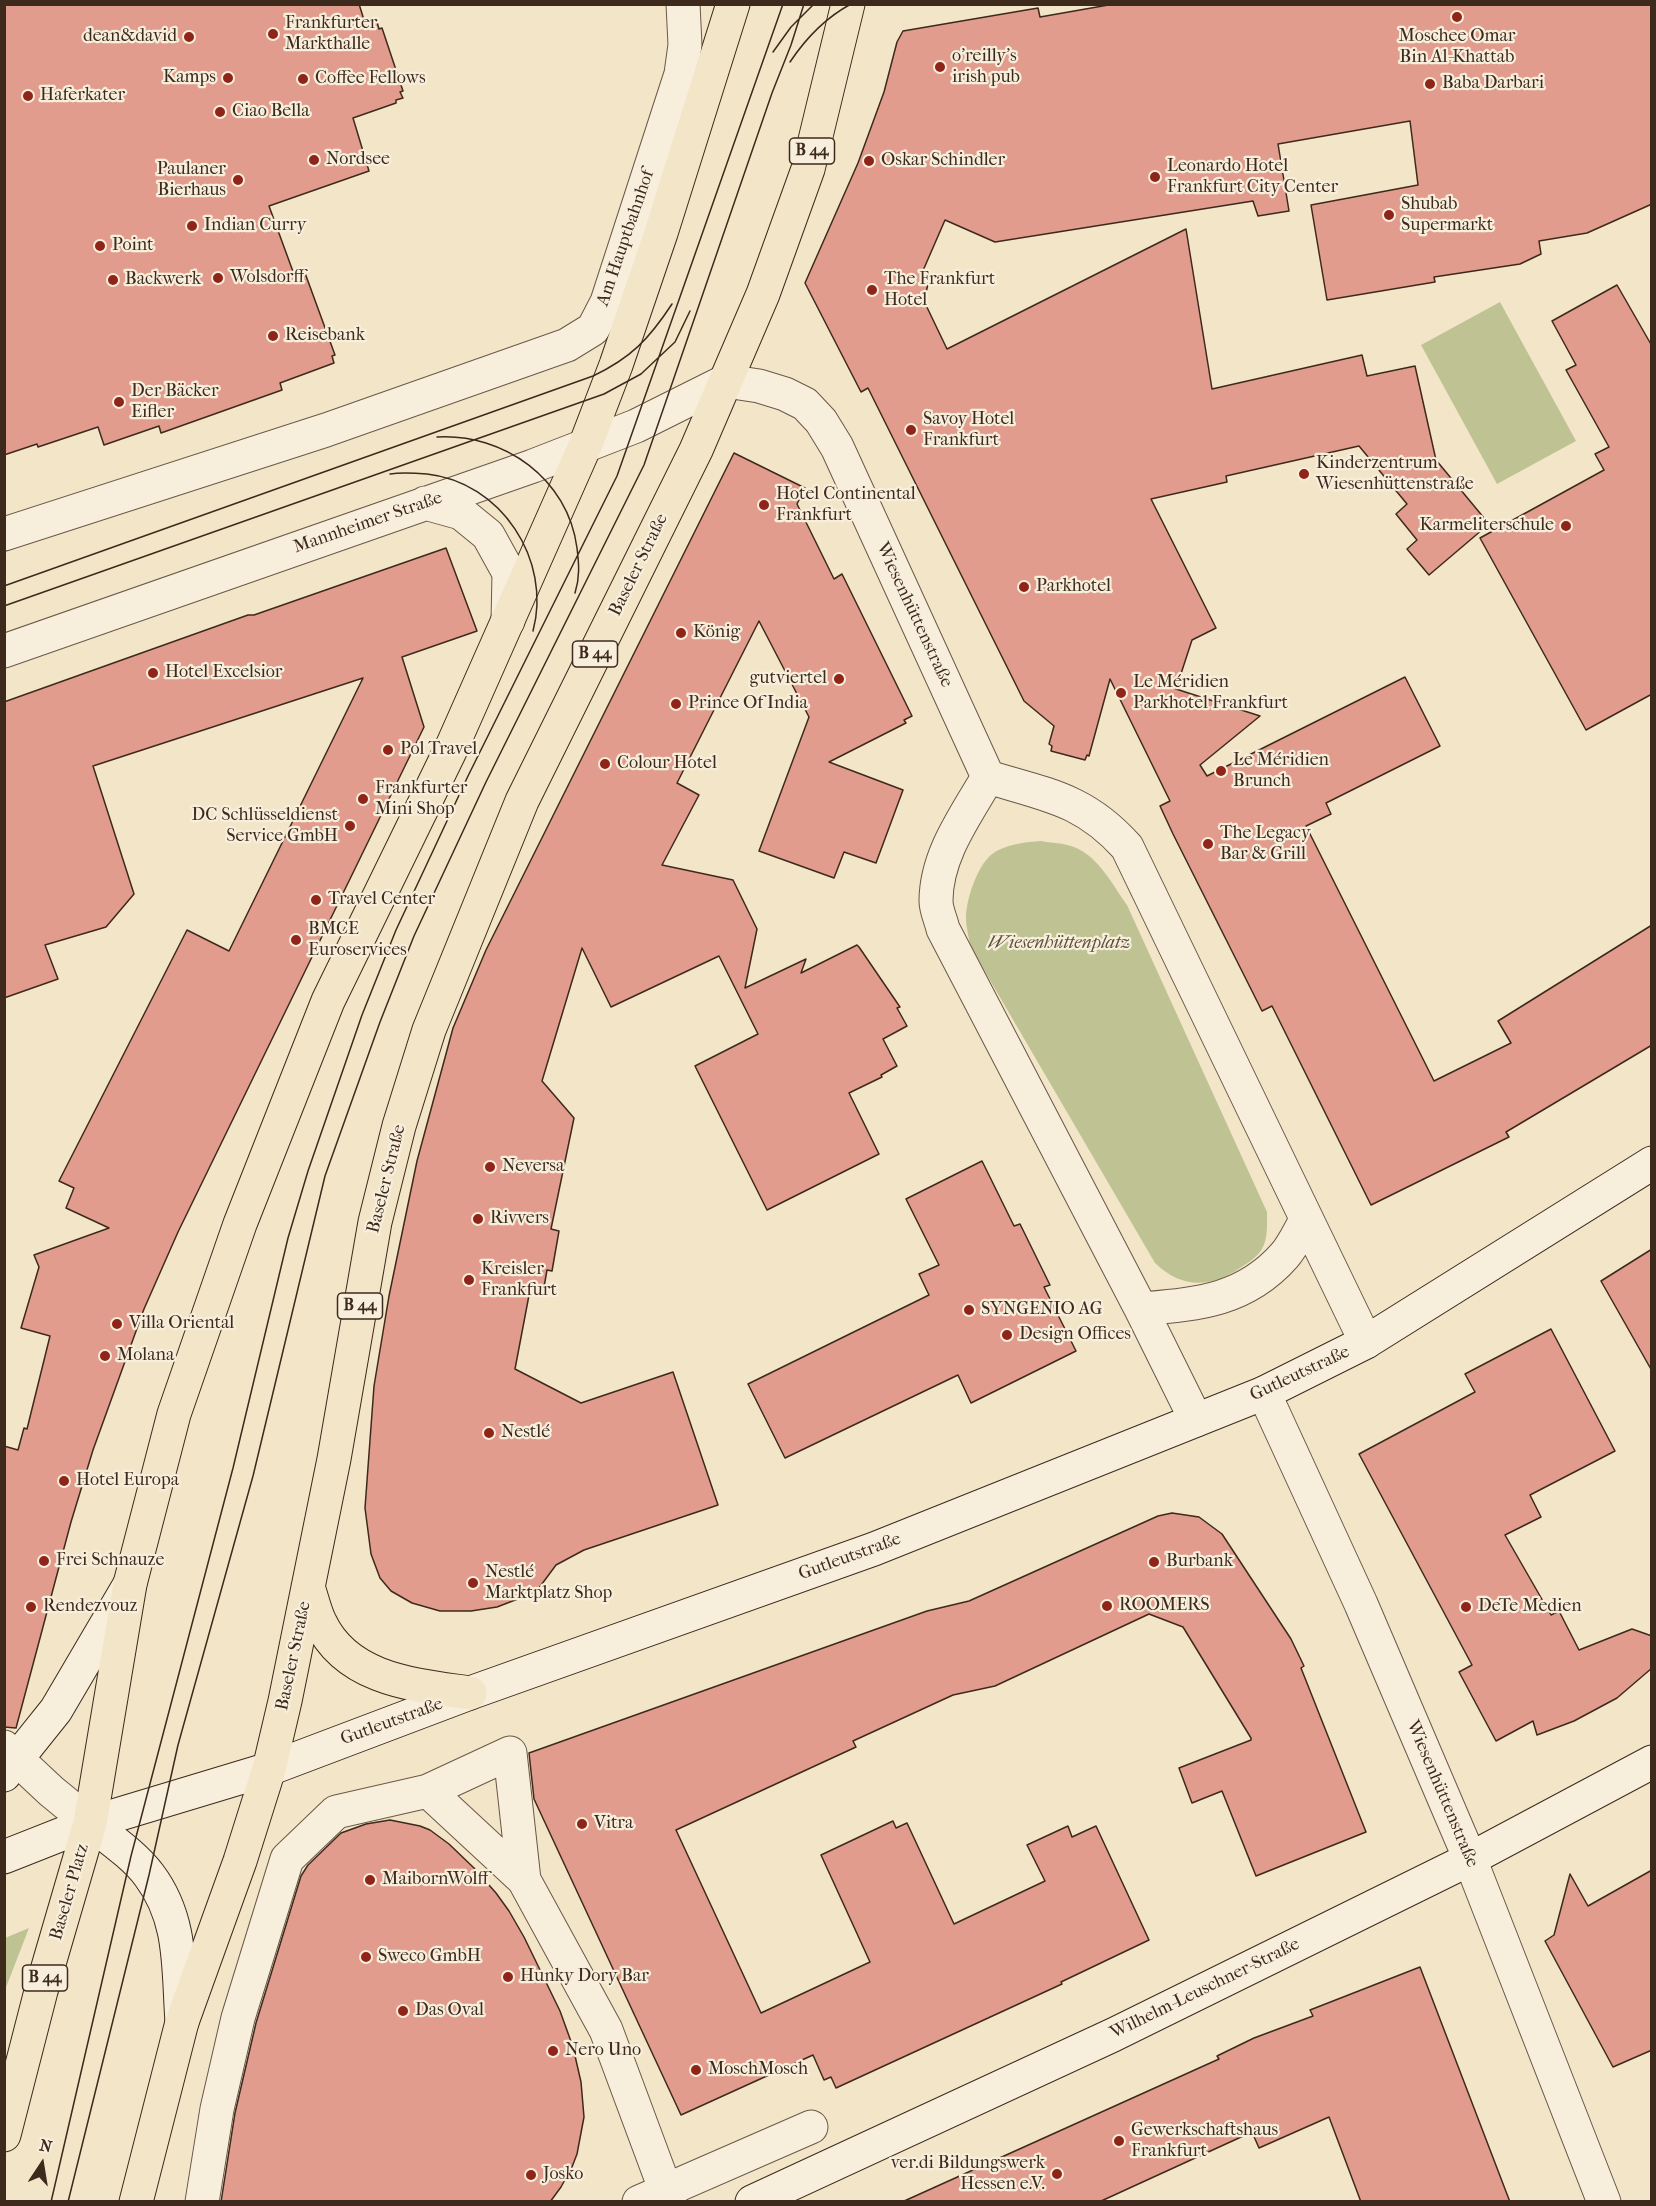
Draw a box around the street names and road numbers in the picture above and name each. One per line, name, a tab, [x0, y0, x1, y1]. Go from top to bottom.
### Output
road number: B 44	[790, 138, 834, 164]
street label: Am Hauptbahnhof	[593, 167, 659, 309]
street label: Mannheimer Straße	[291, 487, 445, 559]
street label: Baseler Straße	[605, 510, 673, 620]
street label: Wiesenhüttenstraße	[871, 539, 957, 691]
road number: B 44	[572, 641, 618, 667]
street label: Baseler Straße	[363, 1122, 411, 1236]
road number: B 44	[338, 1293, 382, 1319]
street label: Gutleutstraße	[1247, 1342, 1353, 1406]
street label: Gutleutstraße	[796, 1528, 904, 1586]
street label: Baseler Straße	[272, 1599, 316, 1713]
street label: Gutleutstraße	[338, 1693, 446, 1751]
street label: Wiesenhüttenstraße	[1401, 1717, 1483, 1871]
street label: Baseler Platz	[46, 1841, 94, 1943]
street label: Wilhelm-Leuschner-Straße	[1107, 1934, 1303, 2044]
road number: B 44	[22, 1965, 68, 1991]

